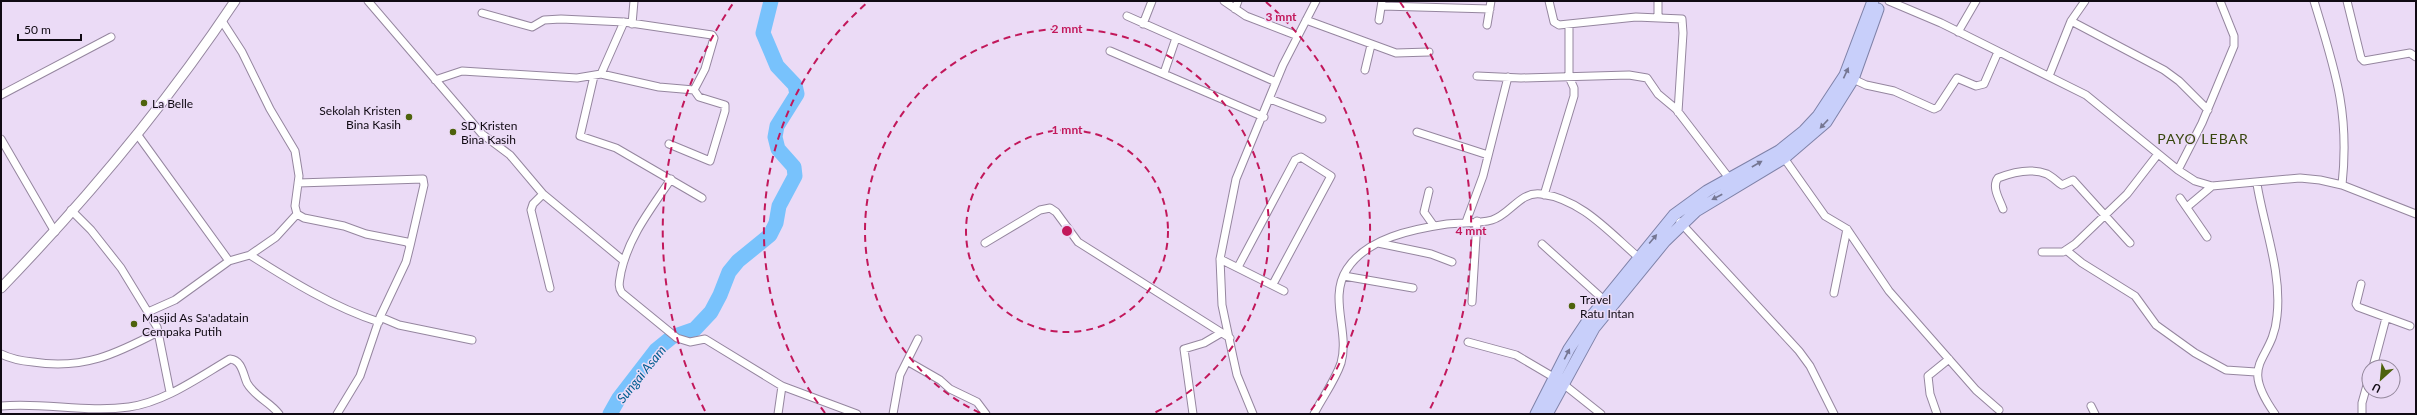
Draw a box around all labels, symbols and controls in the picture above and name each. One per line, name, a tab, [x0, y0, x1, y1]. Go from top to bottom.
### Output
text: 3 mnt	[1265, 9, 1297, 24]
scale bar	[18, 16, 81, 42]
text: 2 mnt	[1051, 21, 1083, 36]
text: 50 m	[24, 22, 51, 37]
one-way arrow	[1843, 67, 1849, 78]
place label: La Belle	[152, 96, 193, 111]
marker: La Belle	[139, 98, 149, 108]
place label: Sekolah Kristen Bina Kasih	[319, 103, 401, 132]
marker: Sekolah Kristen Bina Kasih	[404, 112, 414, 122]
place label: SD Kristen Bina Kasih	[461, 118, 517, 147]
one-way arrow	[1819, 119, 1828, 129]
text: 1 mnt	[1051, 122, 1083, 137]
marker: SD Kristen Bina Kasih	[448, 127, 458, 137]
district label: PAYO LEBAR	[2157, 130, 2249, 147]
one-way arrow	[1751, 160, 1763, 167]
one-way arrow	[1711, 194, 1723, 200]
text: 4 mnt	[1455, 223, 1487, 238]
centre of rings	[1060, 224, 1074, 238]
one-way arrow	[1648, 234, 1657, 244]
place label: Travel Ratu Intan	[1580, 292, 1634, 321]
marker: Travel Ratu Intan	[1567, 301, 1577, 311]
place label: Masjid As Sa'adatain Cempaka Putih	[142, 310, 249, 339]
marker: Masjid As Sa'adatain Cempaka Putih	[129, 319, 139, 329]
water label: Sungai Asam	[613, 342, 669, 406]
one-way arrow	[1564, 349, 1570, 360]
north arrow	[2361, 359, 2401, 399]
text: U	[2370, 381, 2383, 396]

